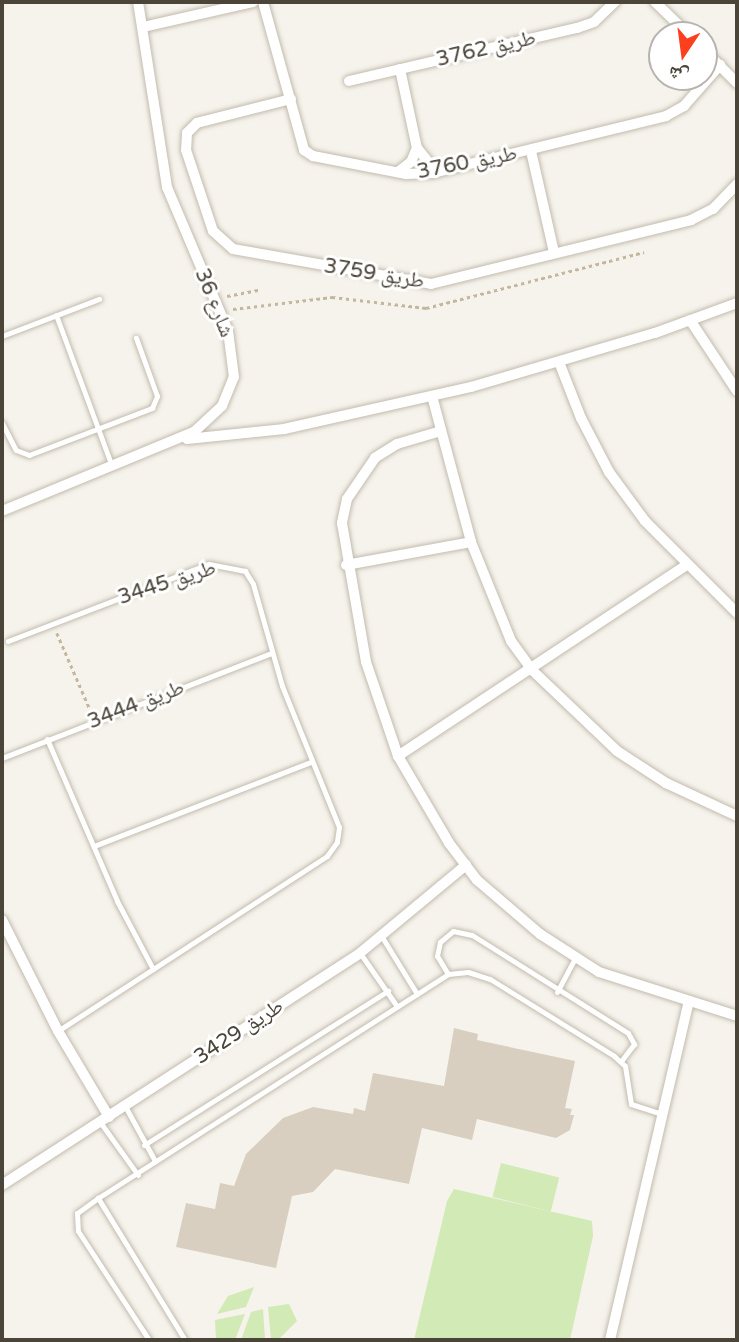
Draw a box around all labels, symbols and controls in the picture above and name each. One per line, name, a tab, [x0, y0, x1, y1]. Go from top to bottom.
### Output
north arrow	[648, 21, 718, 91]
street label: طريق 3762	[434, 25, 538, 73]
text: ش	[666, 62, 691, 88]
street label: طريق 3760	[415, 141, 519, 185]
street label: طريق 3759	[322, 254, 426, 294]
street label: شارع 36	[189, 265, 239, 341]
street label: طريق 3445	[115, 555, 219, 611]
street label: طريق 3444	[84, 675, 188, 735]
street label: طريق 3429	[190, 994, 288, 1070]

